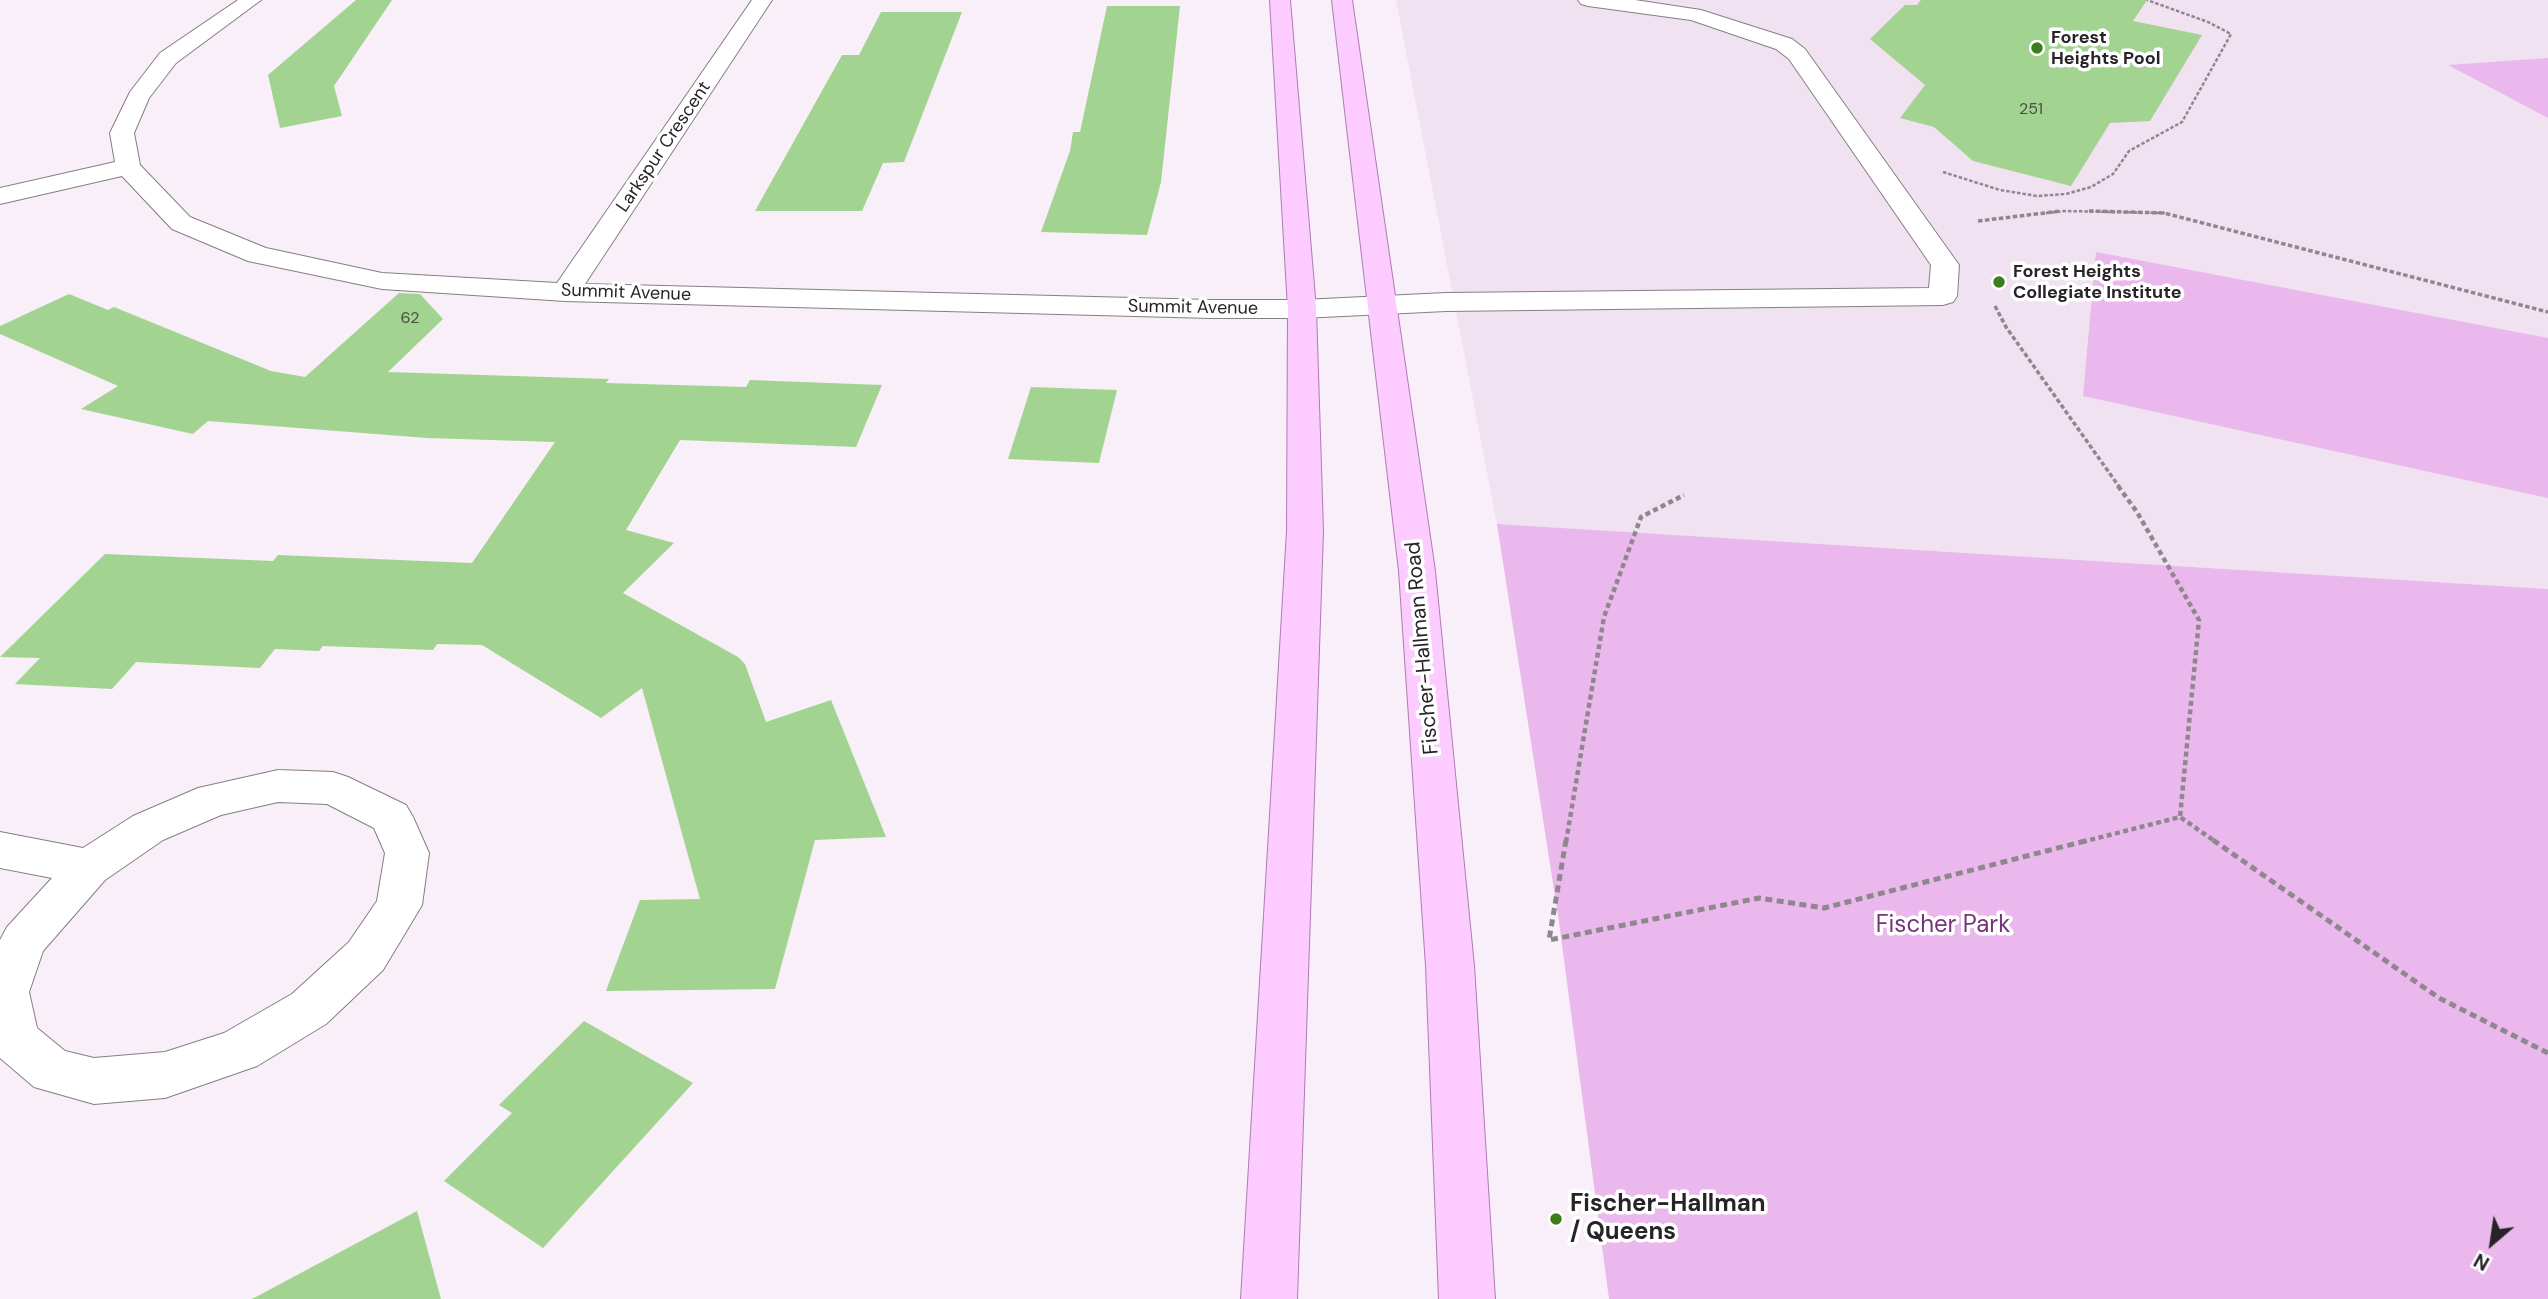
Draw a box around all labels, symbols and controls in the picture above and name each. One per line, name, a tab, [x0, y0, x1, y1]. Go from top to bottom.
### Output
place label: Forest Heights Pool	[2051, 27, 2160, 70]
marker: Forest Heights Pool	[2029, 40, 2045, 56]
street label: Larkspur Crescent	[612, 78, 716, 216]
house number: 251	[2019, 100, 2043, 120]
place label: Forest Heights Collegiate Institute	[2013, 261, 2182, 304]
marker: Forest Heights Collegiate Institute	[1991, 274, 2007, 290]
street label: Summit Avenue	[561, 280, 691, 306]
street label: Summit Avenue	[1128, 296, 1258, 320]
house number: 62	[401, 309, 419, 329]
street label: Fischer-Hallman Road	[1401, 540, 1445, 756]
park label: Fischer Park	[1876, 912, 2010, 940]
place label: Fischer-Hallman / Queens	[1570, 1191, 1766, 1247]
north arrow	[2457, 1208, 2527, 1278]
marker: Fischer-Hallman / Queens	[1548, 1211, 1564, 1227]
text: N	[2469, 1248, 2494, 1276]

